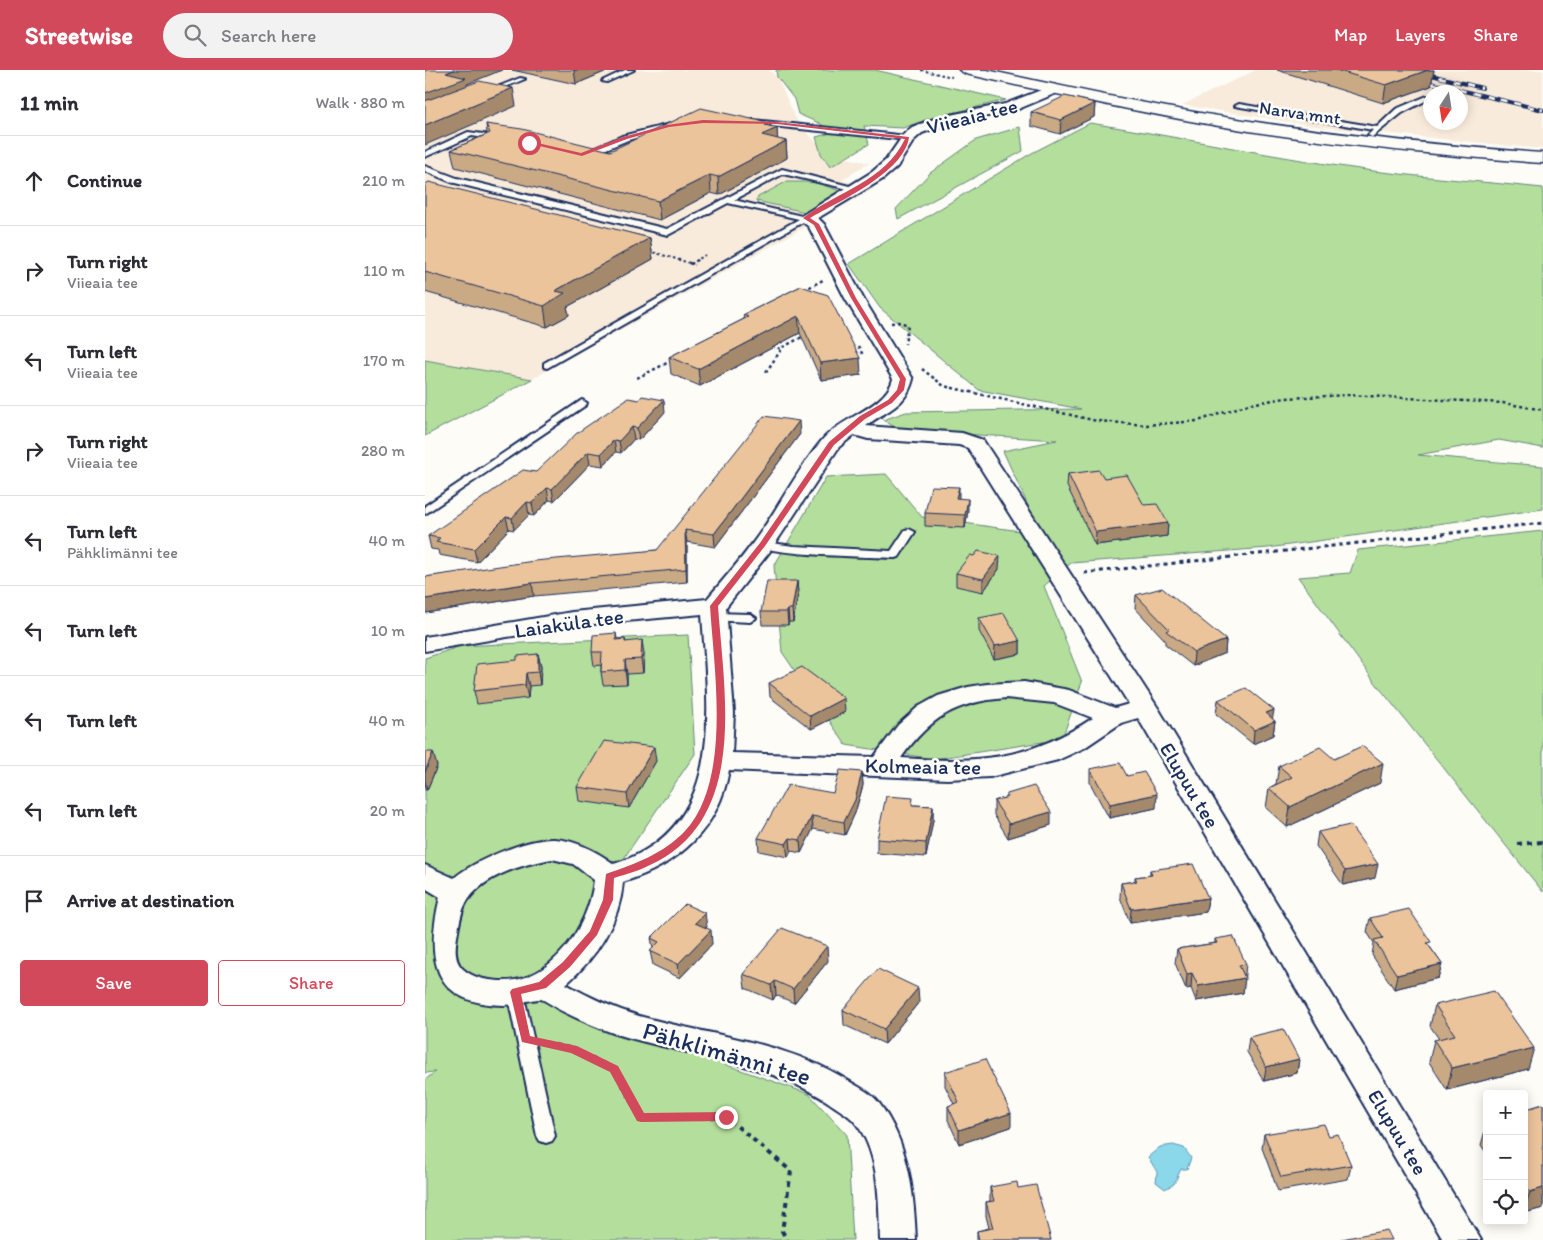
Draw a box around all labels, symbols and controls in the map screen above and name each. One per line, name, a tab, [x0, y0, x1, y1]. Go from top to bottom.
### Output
search box	[163, 13, 513, 58]
text: Streetwise	[25, 21, 133, 50]
icon: search	[181, 21, 209, 49]
text: Search here	[221, 24, 316, 47]
text: Map	[1334, 24, 1367, 46]
text: Layers	[1395, 24, 1445, 46]
text: Share	[1473, 24, 1518, 46]
north arrow	[1423, 85, 1468, 130]
text: 11 min	[20, 90, 78, 115]
text: Walk · 880 m	[315, 93, 405, 112]
street label: Viieaia tee	[924, 93, 1020, 139]
street label: Narva mnt	[1258, 96, 1342, 130]
route start	[518, 132, 541, 155]
icon: ahead	[20, 167, 48, 195]
text: Continue	[67, 169, 142, 192]
text: 210 m	[362, 171, 405, 190]
text: Turn right	[67, 250, 148, 273]
icon: right	[20, 257, 48, 285]
text: 110 m	[363, 261, 405, 280]
text: Viieaia tee	[67, 273, 138, 292]
text: Turn left	[67, 340, 137, 363]
icon: left	[20, 347, 48, 375]
text: 170 m	[363, 351, 405, 370]
text: Viieaia tee	[67, 363, 138, 382]
text: Turn right	[67, 430, 148, 453]
icon: right	[20, 437, 48, 465]
text: 280 m	[361, 441, 405, 460]
text: Viieaia tee	[67, 453, 138, 472]
text: Turn left	[67, 520, 137, 543]
icon: left	[20, 527, 48, 555]
text: 40 m	[368, 531, 405, 550]
text: Pähklimänni tee	[67, 543, 178, 562]
street label: Laiaküla tee	[513, 603, 625, 643]
icon: left	[20, 617, 48, 645]
text: Turn left	[67, 619, 137, 642]
text: 10 m	[371, 621, 405, 640]
icon: left	[20, 707, 48, 735]
text: Turn left	[67, 709, 137, 732]
text: 40 m	[368, 711, 405, 730]
street label: Elupuu tee	[1155, 738, 1225, 832]
street label: Kolmeaia tee	[865, 752, 981, 780]
icon: left	[20, 797, 48, 825]
text: Turn left	[67, 799, 137, 822]
text: 20 m	[370, 801, 405, 820]
icon: arrive	[20, 887, 48, 915]
text: Arrive at destination	[67, 889, 234, 912]
button: Save	[20, 960, 208, 1006]
button: Share	[218, 960, 405, 1006]
street label: Pähklimänni tee	[640, 1015, 814, 1091]
street label: Elupuu tee	[1363, 1085, 1433, 1179]
map controls	[1483, 1090, 1528, 1225]
button: +	[1483, 1090, 1528, 1135]
route end	[715, 1106, 738, 1129]
button: −	[1483, 1135, 1528, 1180]
button: locate	[1483, 1180, 1528, 1225]

